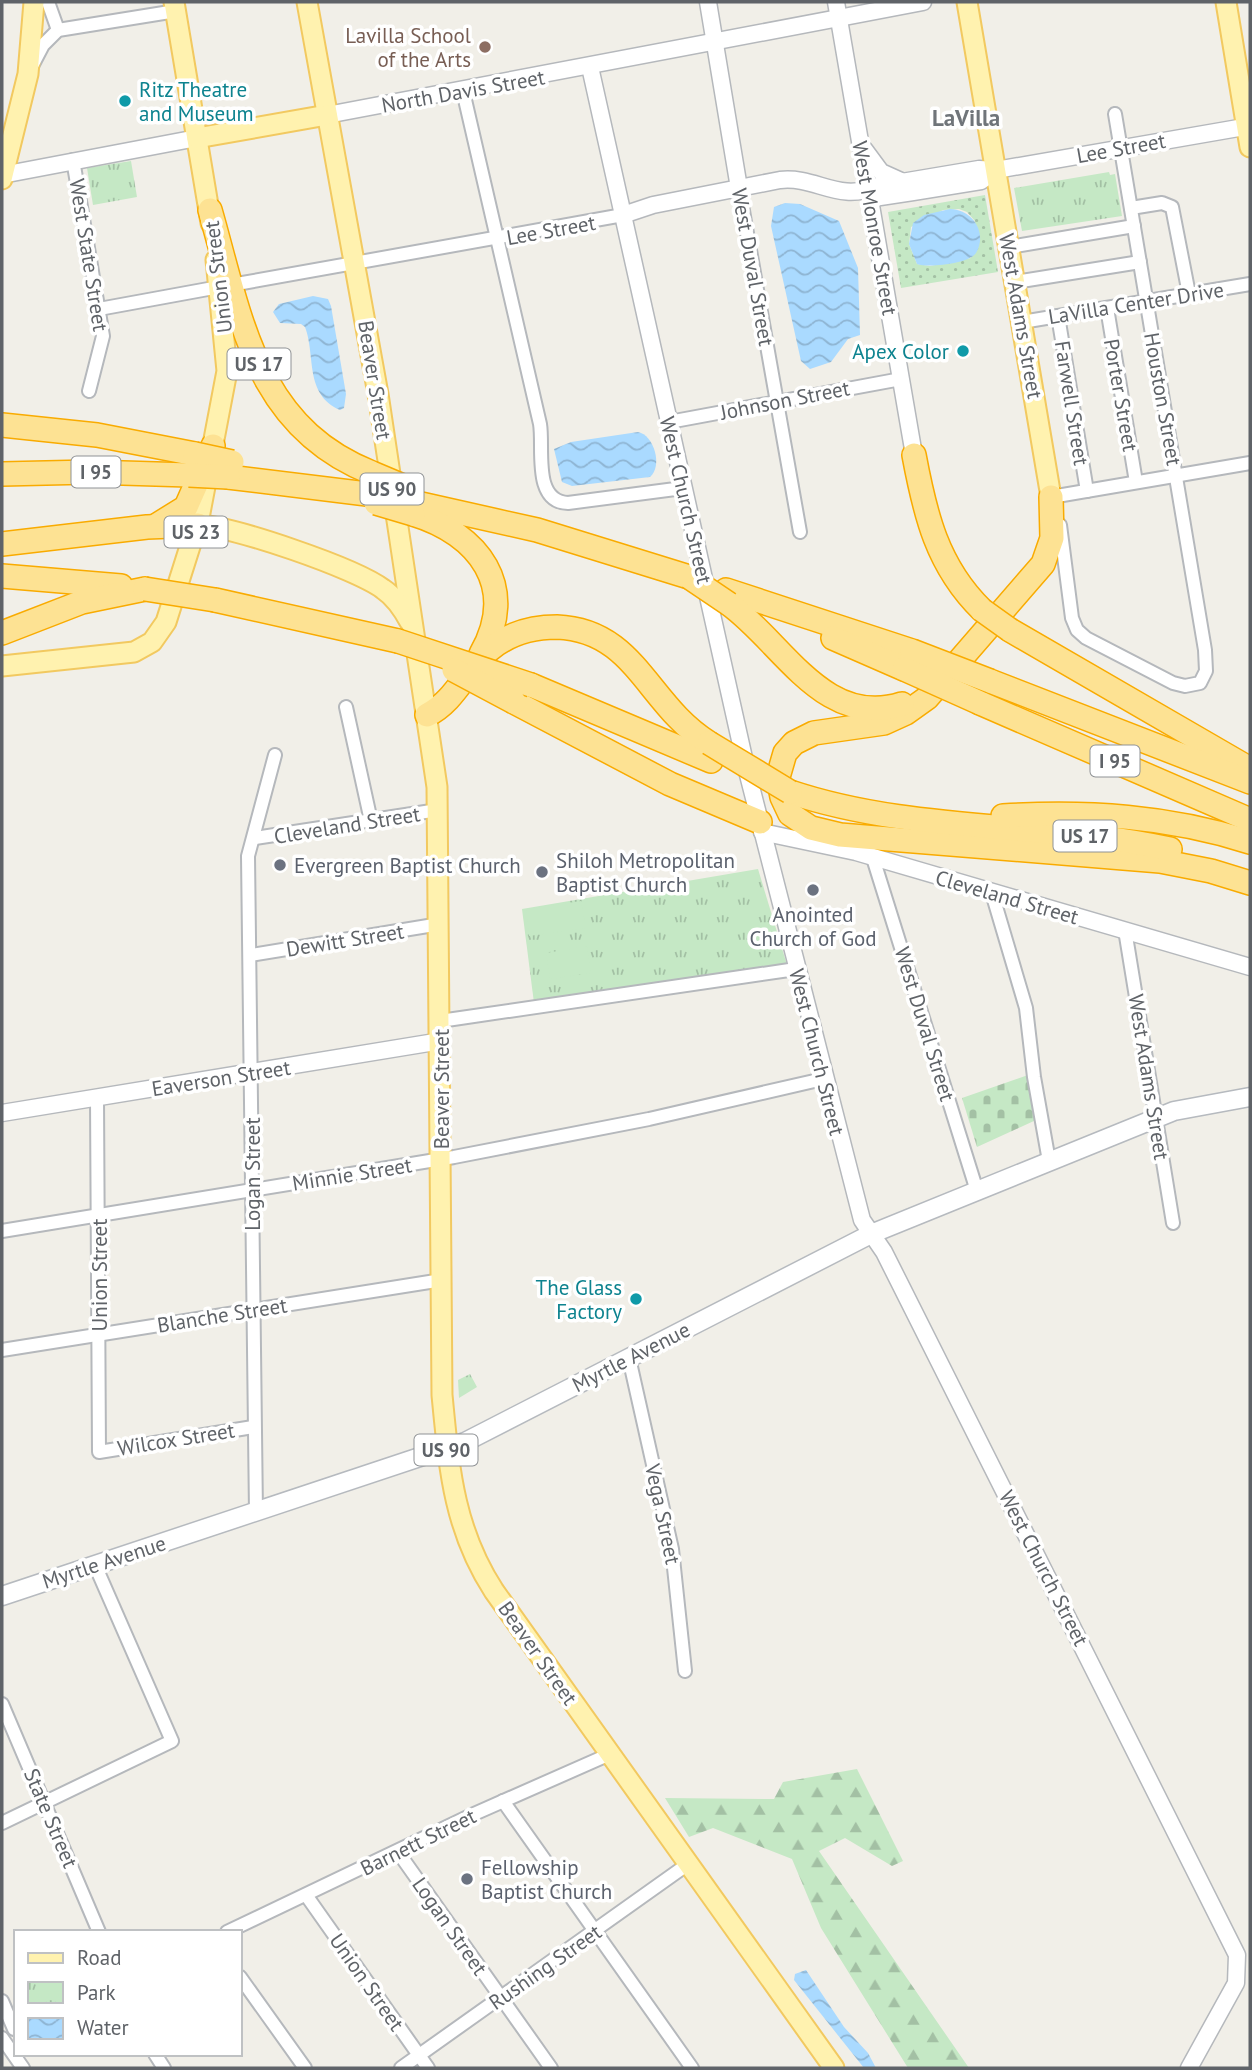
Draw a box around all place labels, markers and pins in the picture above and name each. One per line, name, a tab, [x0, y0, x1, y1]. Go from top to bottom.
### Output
place label: Lavilla School of the Arts	[345, 22, 471, 73]
marker: Lavilla School of the Arts	[477, 39, 493, 55]
place label: Ritz Theatre and Museum	[139, 76, 254, 127]
marker: Ritz Theatre and Museum	[117, 93, 133, 109]
place label: Apex Color	[852, 338, 949, 365]
marker: Apex Color	[955, 343, 971, 359]
place label: Shiloh Metropolitan Baptist Church	[556, 847, 735, 898]
place label: Evergreen Baptist Church	[294, 852, 521, 879]
marker: Evergreen Baptist Church	[272, 857, 288, 873]
marker: Shiloh Metropolitan Baptist Church	[534, 864, 550, 880]
marker: Anointed Church of God	[805, 882, 821, 898]
place label: Anointed Church of God	[749, 901, 877, 952]
place label: The Glass Factory	[536, 1274, 622, 1325]
marker: The Glass Factory	[628, 1291, 644, 1307]
place label: Fellowship Baptist Church	[481, 1854, 612, 1905]
marker: Fellowship Baptist Church	[459, 1871, 475, 1887]

